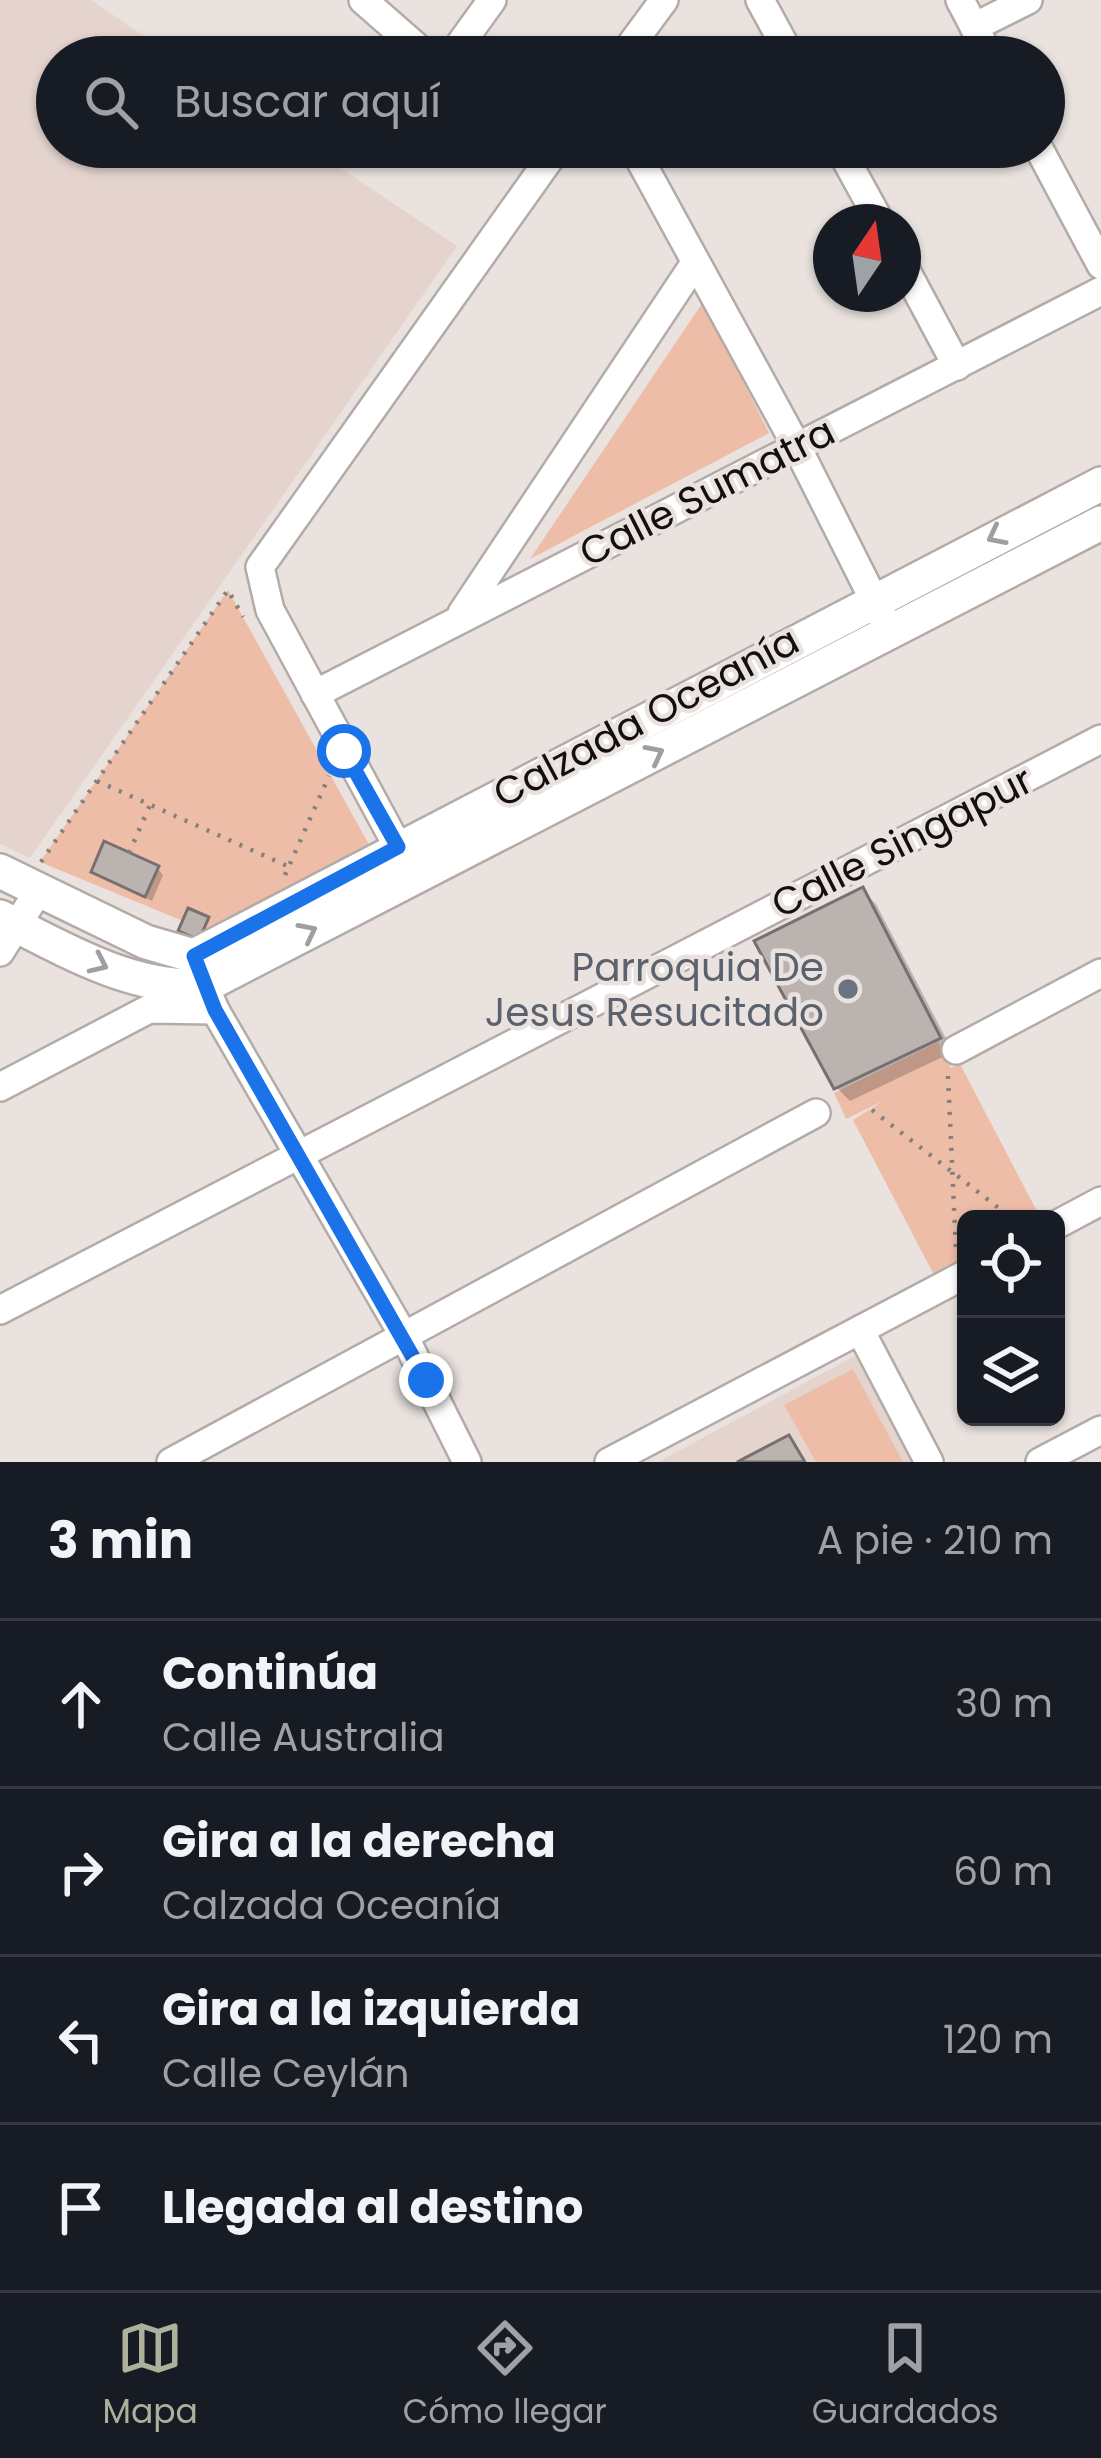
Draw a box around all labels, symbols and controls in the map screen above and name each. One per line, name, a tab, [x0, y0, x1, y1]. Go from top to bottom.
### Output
search box	[36, 36, 1065, 168]
icon: search	[78, 69, 144, 135]
text: Buscar aquí	[174, 70, 441, 133]
north arrow	[813, 204, 921, 312]
street label: Calle Sumatra	[570, 404, 844, 580]
one-way arrow	[987, 522, 1009, 545]
street label: Calzada Oceanía	[483, 613, 809, 821]
route start	[317, 724, 371, 778]
one-way arrow	[642, 745, 664, 768]
street label: Calle Singapur	[762, 753, 1042, 931]
one-way arrow	[296, 923, 317, 947]
place label: Parroquia De Jesus Resucitado	[485, 940, 824, 1040]
one-way arrow	[87, 950, 108, 974]
marker: Parroquia De Jesus Resucitado	[835, 976, 861, 1002]
map controls	[957, 1210, 1065, 1426]
button: locate	[957, 1210, 1065, 1318]
button: layers	[957, 1318, 1065, 1426]
route end	[399, 1353, 453, 1407]
text: 3 min	[48, 1504, 193, 1576]
text: A pie · 210 m	[817, 1513, 1053, 1568]
text: Continúa	[162, 1642, 378, 1705]
icon: ahead	[48, 1671, 114, 1737]
text: 30 m	[955, 1676, 1053, 1731]
text: Calle Australia	[162, 1710, 445, 1765]
text: Gira a la derecha	[162, 1810, 556, 1873]
icon: right	[48, 1839, 114, 1905]
text: 60 m	[953, 1844, 1053, 1899]
text: Calzada Oceanía	[162, 1878, 501, 1933]
text: Gira a la izquierda	[162, 1978, 580, 2041]
icon: left	[48, 2007, 114, 2073]
text: 120 m	[943, 2012, 1053, 2067]
text: Calle Ceylán	[162, 2046, 409, 2101]
icon: arrive	[48, 2175, 114, 2241]
text: Llegada al destino	[162, 2176, 584, 2239]
tab: Mapa	[102, 2315, 198, 2437]
tab: Cómo llegar	[403, 2315, 607, 2437]
tab: Guardados	[812, 2315, 999, 2437]

